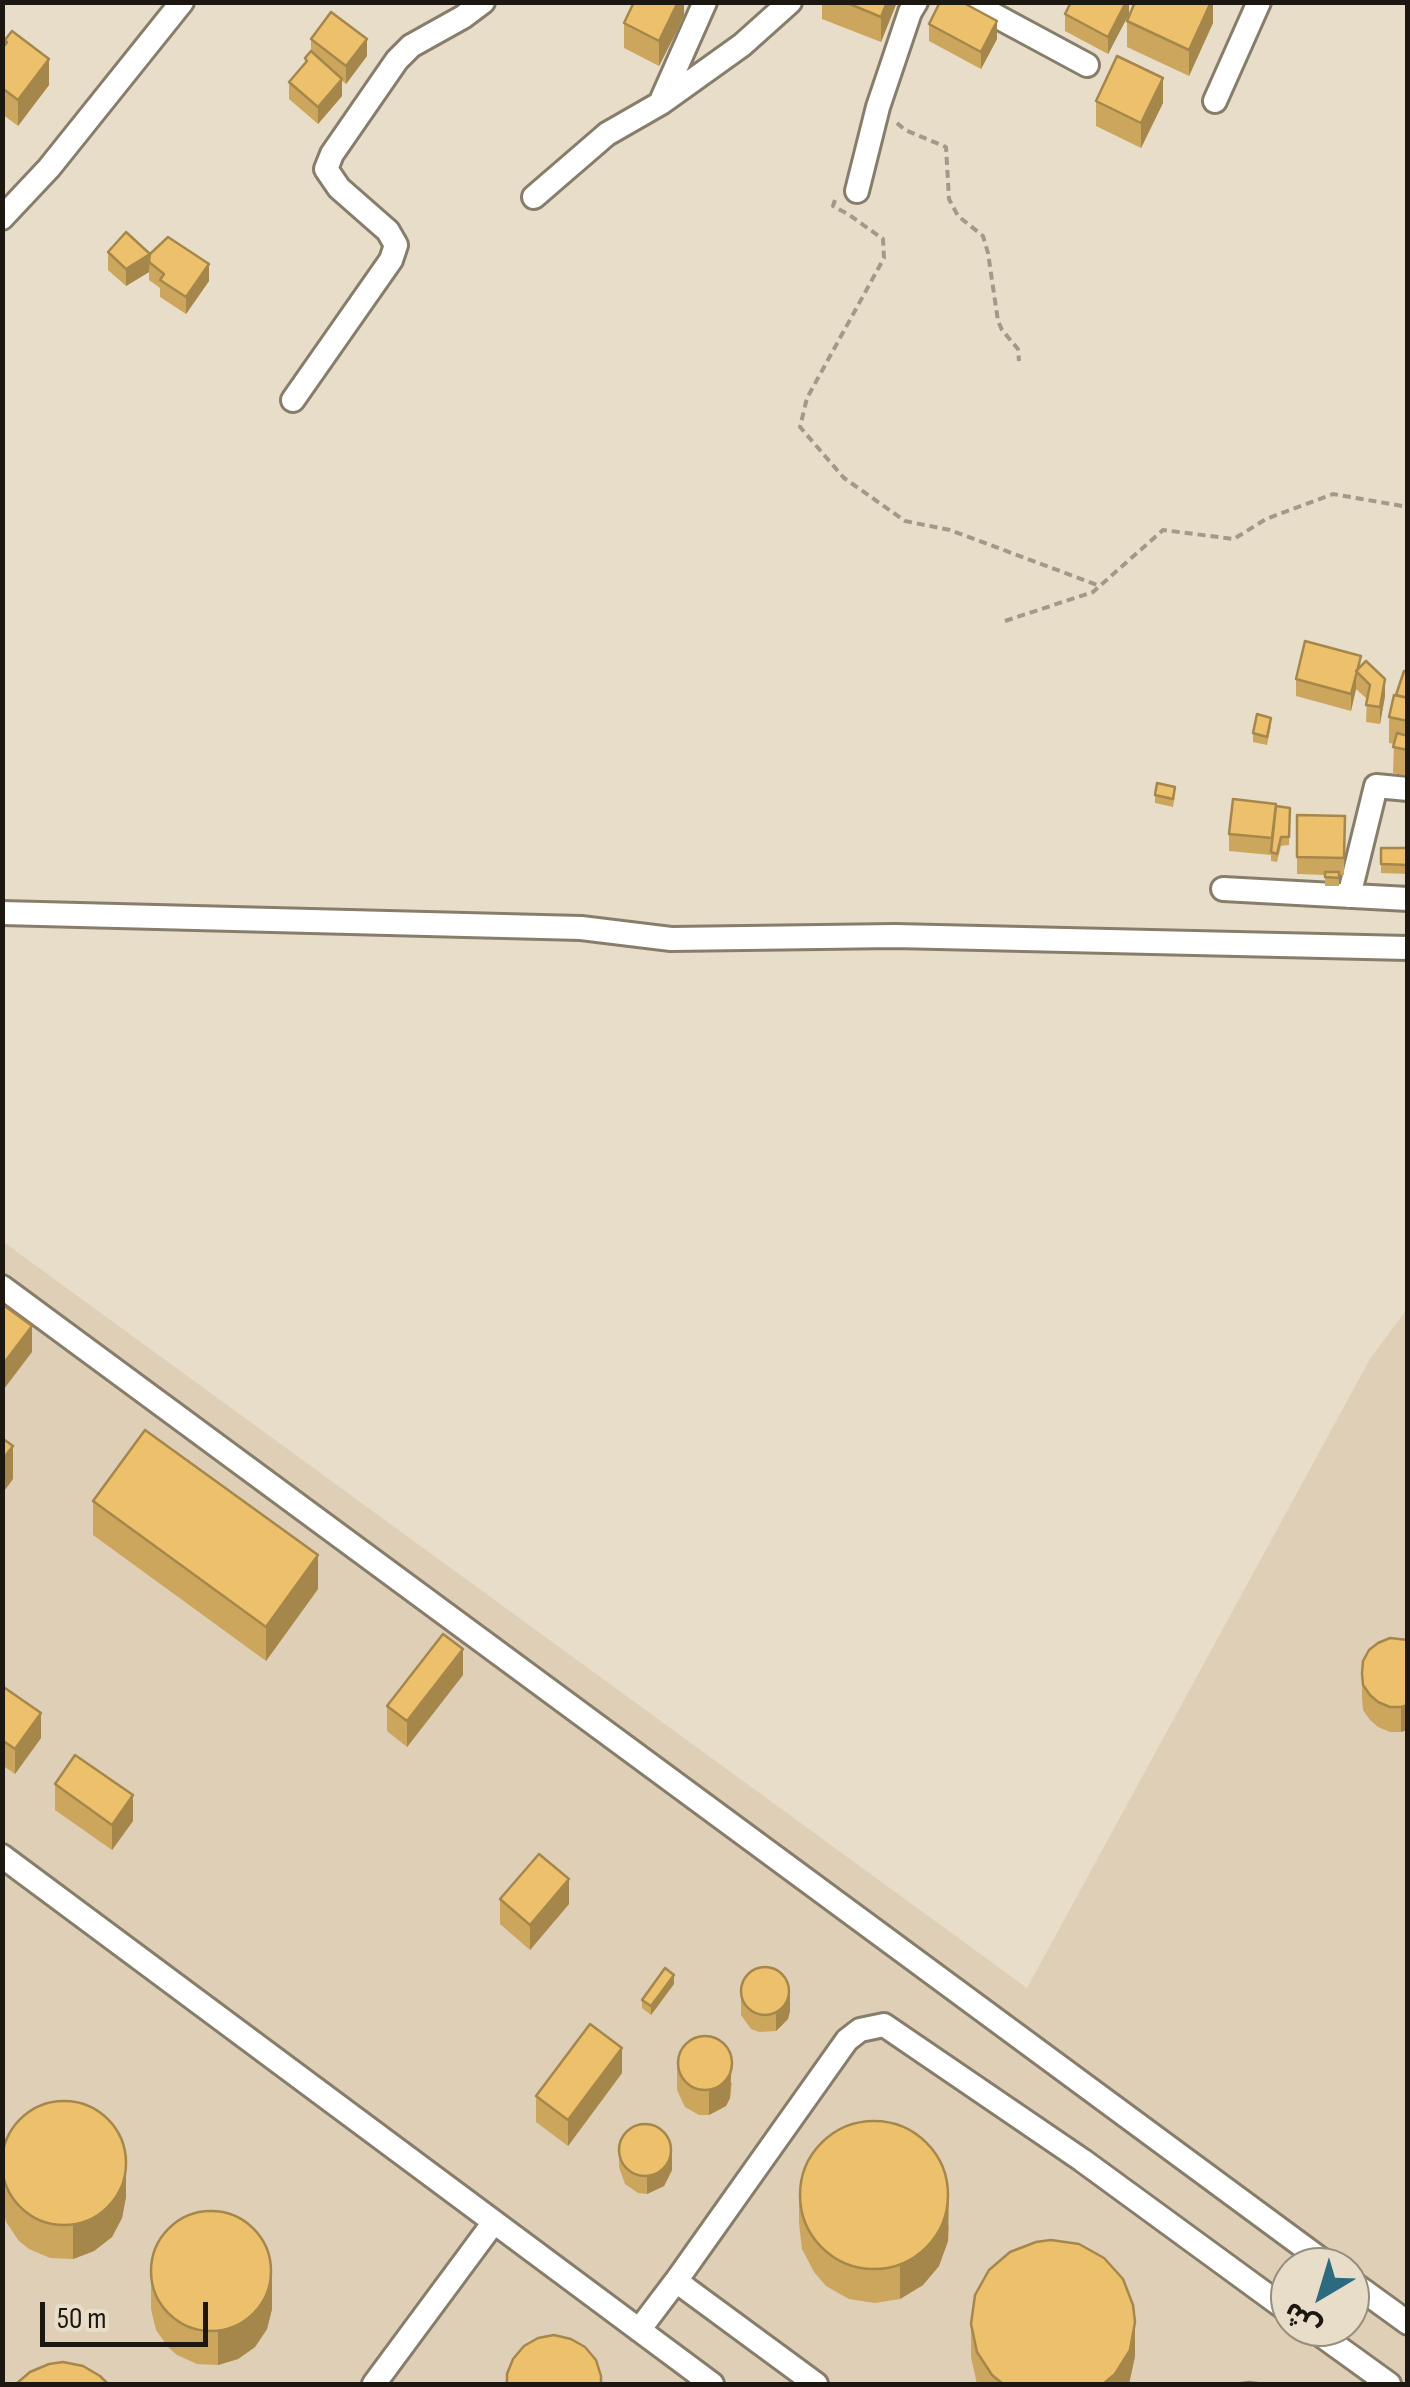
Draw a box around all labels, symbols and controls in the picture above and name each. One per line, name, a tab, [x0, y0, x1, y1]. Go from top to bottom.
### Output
north arrow	[1270, 2247, 1370, 2347]
scale bar	[45, 2282, 212, 2344]
text: ش	[1277, 2295, 1328, 2344]
text: 50 m	[57, 2301, 106, 2337]

